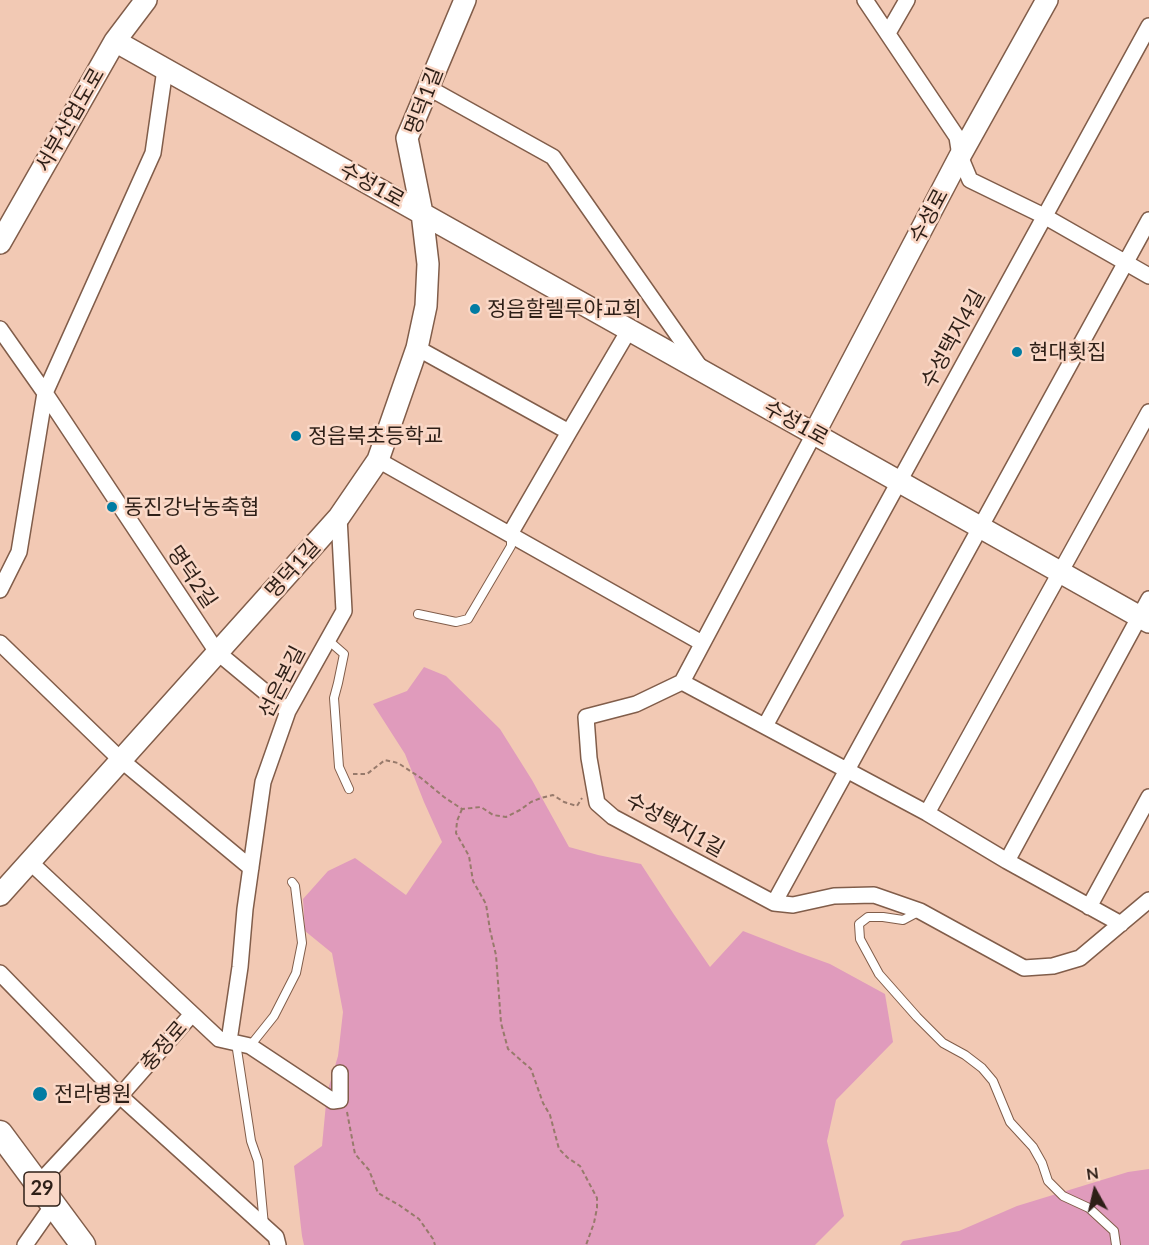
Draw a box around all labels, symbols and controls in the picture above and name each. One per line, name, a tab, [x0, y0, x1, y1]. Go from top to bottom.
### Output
street label: 서부산업도로	[30, 64, 110, 176]
street label: 명덕1길	[400, 64, 448, 138]
street label: 수성1로	[335, 157, 409, 213]
street label: 수성로	[904, 184, 954, 248]
street label: 수성택지4길	[916, 285, 990, 393]
place label: 정읍할렐루야교회	[487, 296, 642, 322]
marker: 정읍할렐루야교회	[468, 302, 482, 316]
place label: 현대횟집	[1029, 339, 1106, 365]
marker: 현대횟집	[1010, 345, 1024, 359]
street label: 수성1로	[759, 395, 833, 451]
place label: 정읍북초등학교	[308, 423, 443, 449]
marker: 정읍북초등학교	[289, 429, 303, 443]
place label: 동진강낙농축협	[124, 494, 259, 520]
marker: 동진강낙농축협	[105, 500, 119, 514]
street label: 명덕1길	[260, 535, 326, 603]
street label: 명덕2길	[162, 541, 222, 613]
street label: 선은본길	[253, 642, 311, 722]
street label: 수성택지1길	[621, 788, 729, 862]
street label: 충정로	[135, 1016, 193, 1076]
place label: 전라병원	[54, 1081, 131, 1107]
marker: 전라병원	[31, 1085, 49, 1103]
north arrow	[1065, 1161, 1125, 1221]
text: N	[1085, 1162, 1100, 1183]
road number: 29	[24, 1172, 60, 1206]

